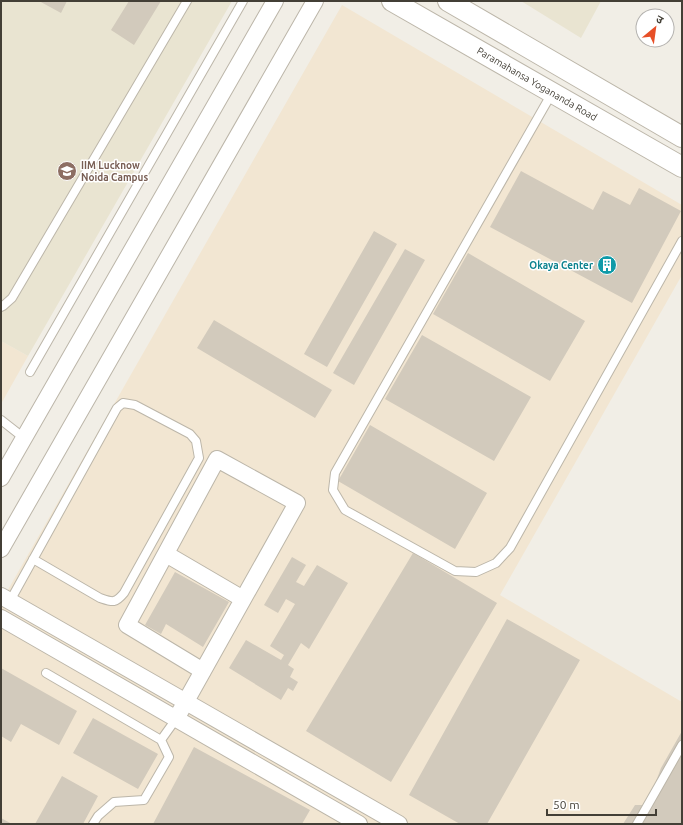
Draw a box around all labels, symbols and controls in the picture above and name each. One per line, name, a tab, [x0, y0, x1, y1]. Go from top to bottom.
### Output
north arrow	[635, 8, 675, 48]
text: उ	[654, 12, 666, 26]
street label: Paramahansa Yogananda Road	[475, 45, 599, 123]
school or university icon: IIM Lucknow Noida Campus	[56, 160, 78, 182]
place label: IIM Lucknow Noida Campus	[81, 160, 148, 183]
building icon: Okaya Center	[596, 254, 618, 276]
place label: Okaya Center	[529, 260, 594, 271]
scale bar	[547, 791, 656, 817]
text: 50 m	[553, 798, 580, 811]

